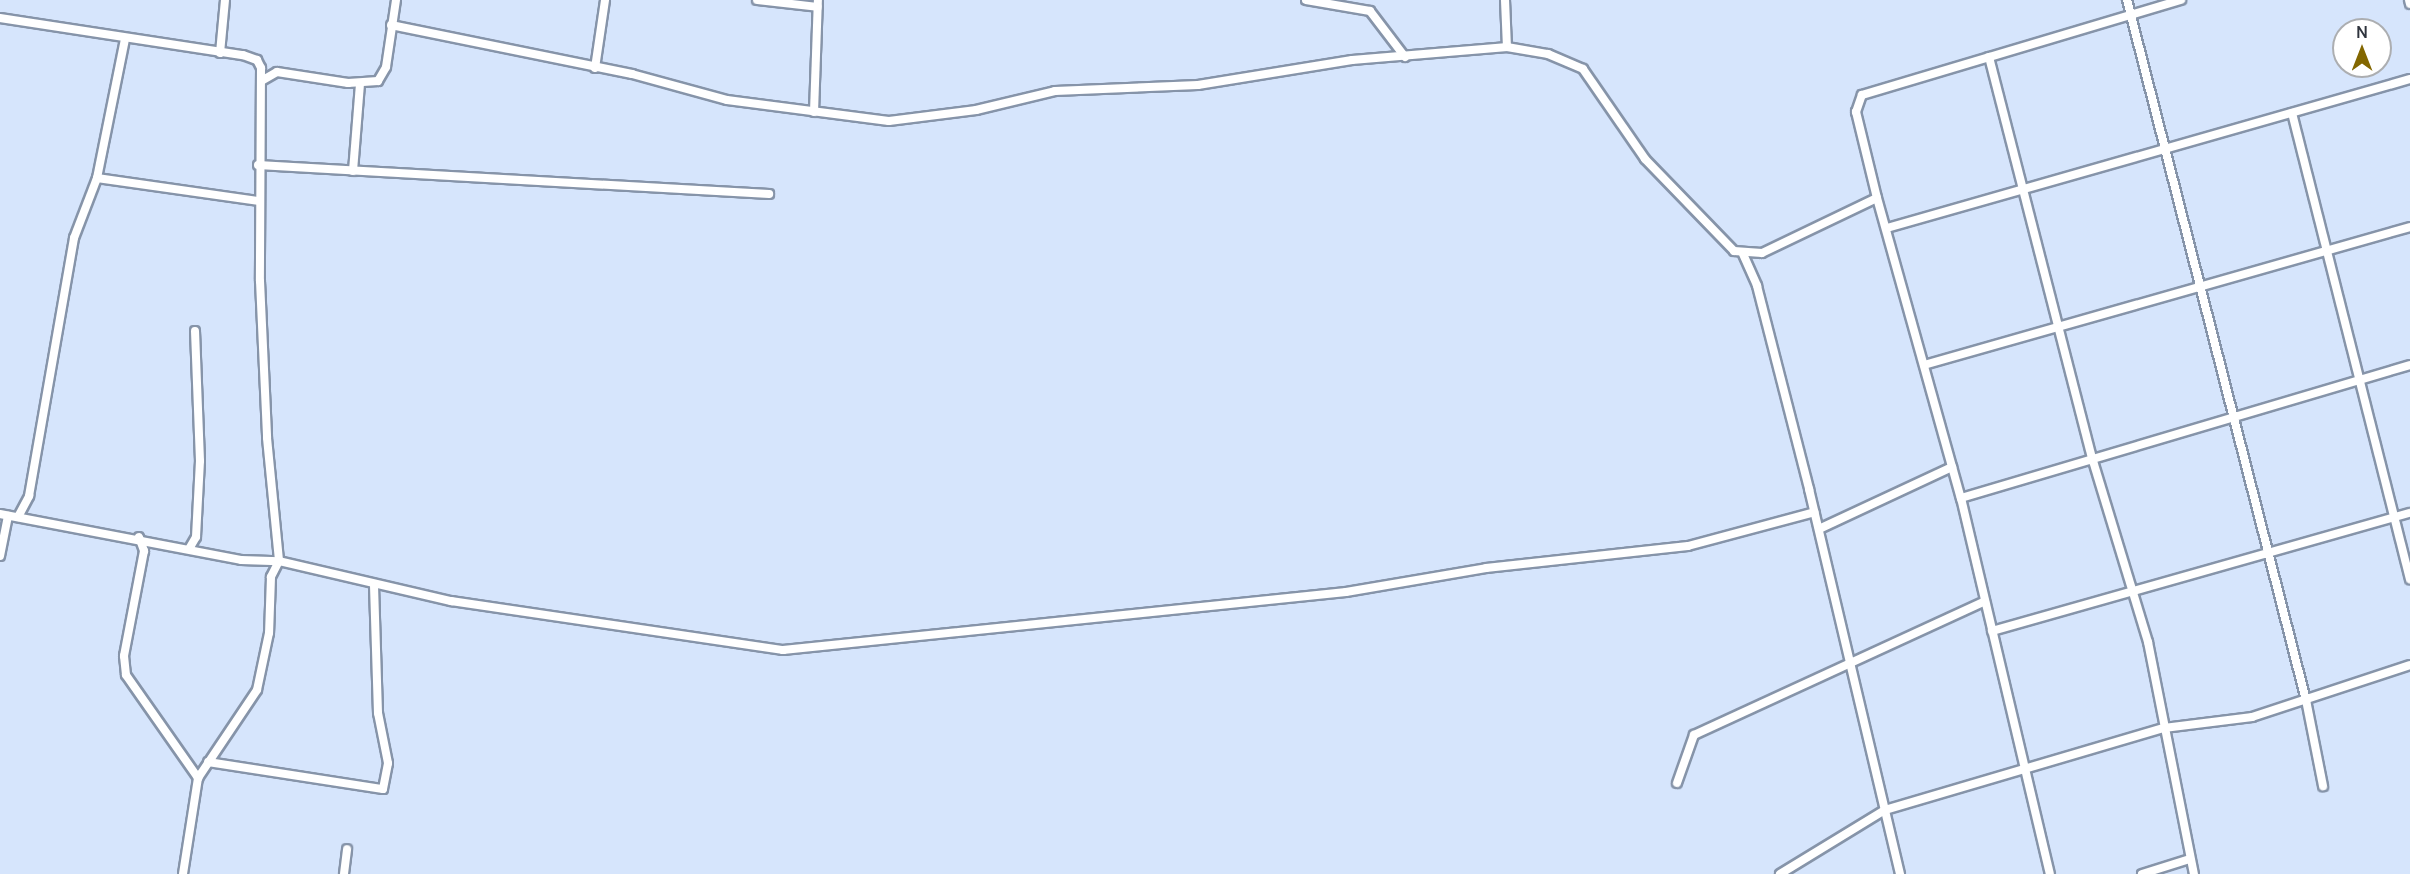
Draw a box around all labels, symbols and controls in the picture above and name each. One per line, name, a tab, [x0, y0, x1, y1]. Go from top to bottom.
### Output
north arrow	[2332, 18, 2392, 78]
text: N	[2356, 21, 2368, 43]

